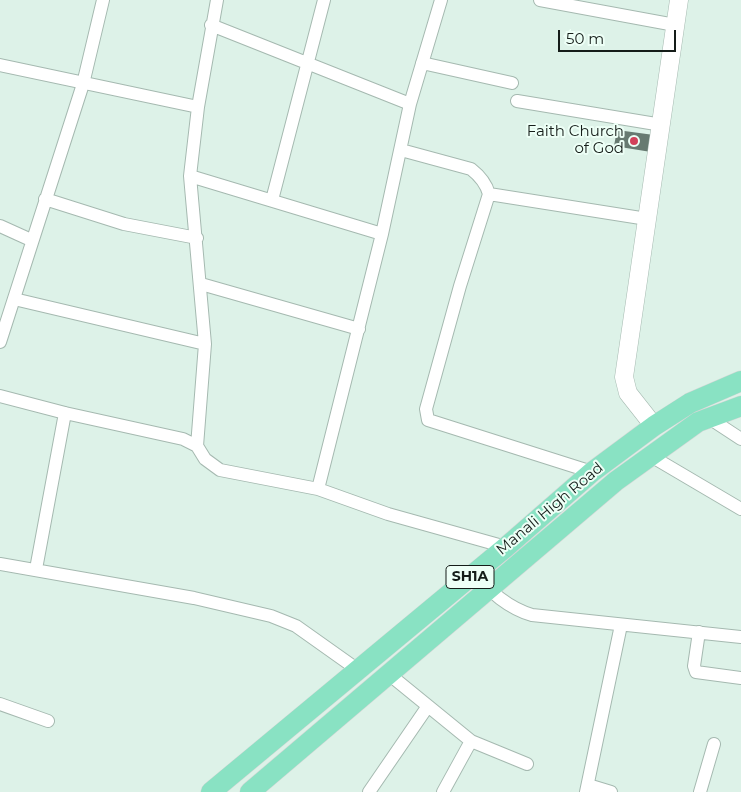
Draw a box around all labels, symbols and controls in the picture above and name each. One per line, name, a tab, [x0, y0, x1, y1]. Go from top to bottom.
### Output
scale bar	[561, 20, 678, 52]
text: 50 m	[566, 29, 604, 48]
place label: Faith Church of God	[527, 123, 624, 158]
marker: Faith Church of God	[628, 135, 640, 147]
street label: Manali High Road	[493, 459, 607, 559]
road number: SH1A	[446, 566, 494, 588]

